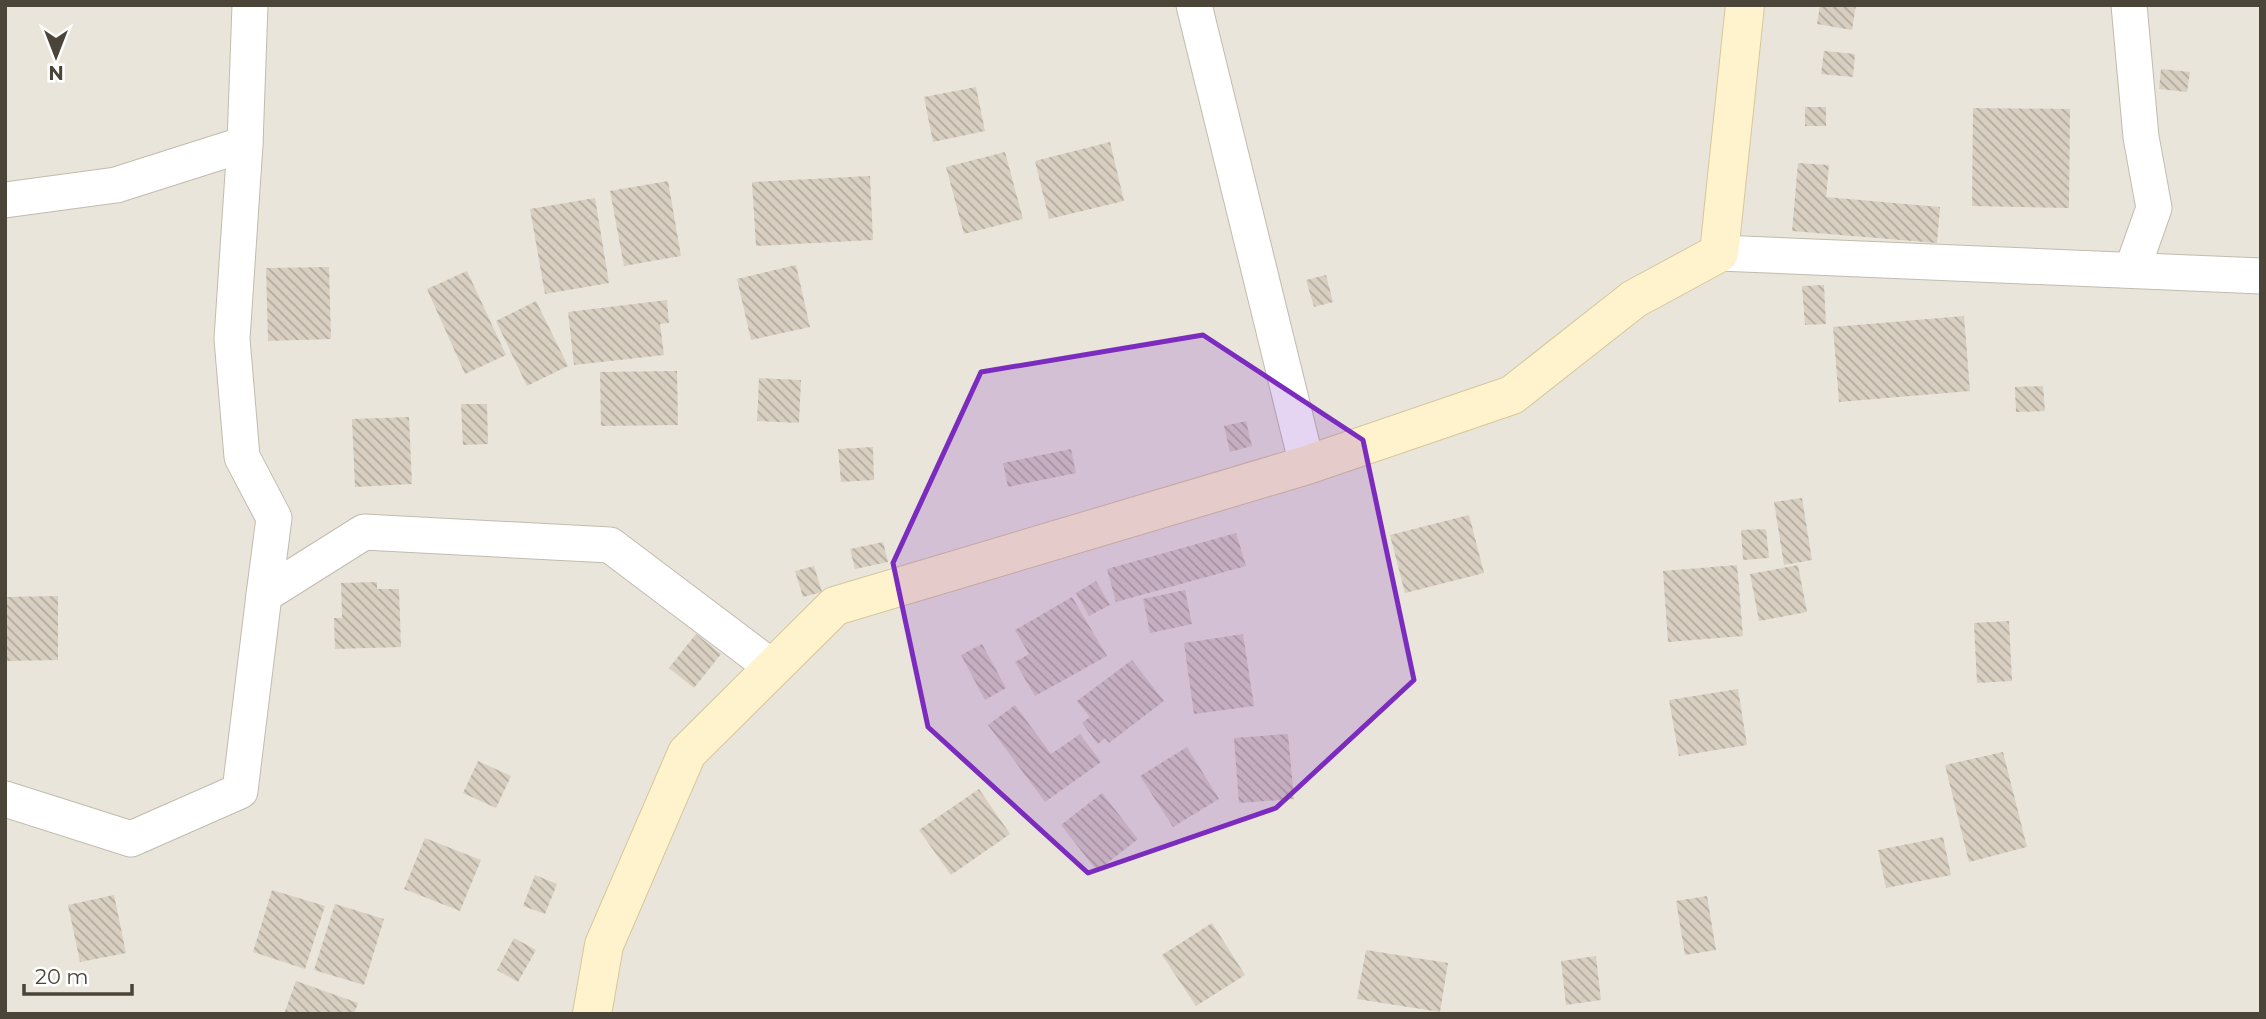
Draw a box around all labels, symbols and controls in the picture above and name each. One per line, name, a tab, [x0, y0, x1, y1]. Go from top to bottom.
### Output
north arrow	[21, 21, 91, 91]
text: N	[48, 61, 64, 84]
scale bar	[24, 953, 133, 997]
text: 20 m	[35, 964, 89, 989]

